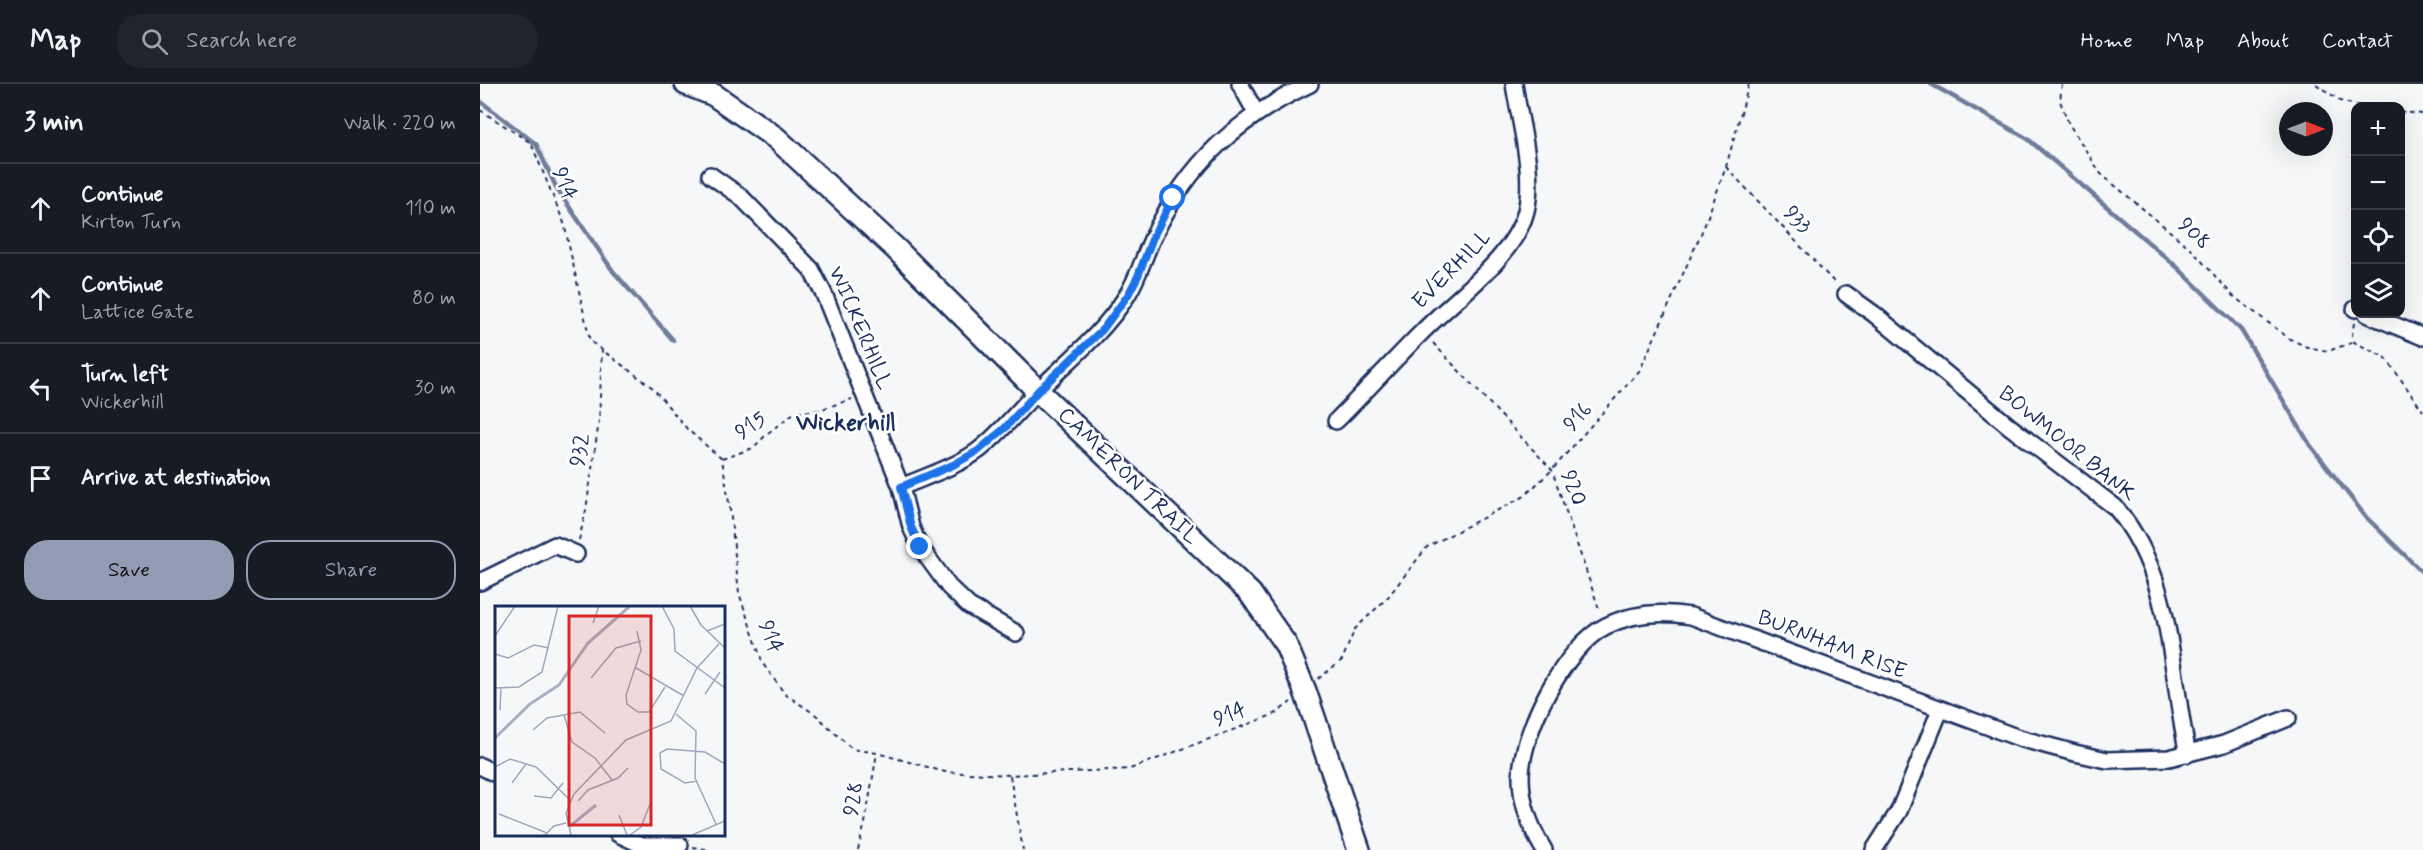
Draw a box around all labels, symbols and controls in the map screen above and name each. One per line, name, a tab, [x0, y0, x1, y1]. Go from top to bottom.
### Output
search box	[117, 14, 537, 68]
text: Map	[30, 23, 81, 60]
icon: search	[138, 25, 171, 58]
text: Search here	[186, 27, 297, 55]
text: Home	[2081, 27, 2133, 55]
text: Map	[2166, 27, 2204, 55]
text: About	[2237, 27, 2289, 55]
text: Contact	[2322, 27, 2393, 55]
north arrow	[2279, 102, 2333, 156]
map controls	[2351, 102, 2405, 318]
button: +	[2351, 102, 2405, 156]
text: 3 min	[24, 106, 84, 140]
text: Walk · 220 m	[344, 110, 456, 137]
button: −	[2351, 156, 2405, 210]
street label: 914	[545, 163, 583, 205]
text: Continue	[81, 181, 163, 209]
route start	[1159, 184, 1185, 210]
icon: ahead	[24, 192, 57, 225]
text: 110 m	[405, 195, 456, 222]
street label: 933	[1777, 200, 1817, 240]
text: Kirton Turn	[81, 209, 181, 236]
button: locate	[2351, 210, 2405, 264]
street label: 908	[2172, 212, 2216, 256]
street label: EVERHILL	[1406, 224, 1498, 316]
street label: WICKERHILL	[821, 262, 899, 394]
button: layers	[2351, 264, 2405, 318]
text: Continue	[81, 271, 163, 299]
icon: ahead	[24, 282, 57, 315]
text: 80 m	[412, 285, 456, 312]
text: Lattice Gate	[81, 299, 194, 326]
text: Turn left	[81, 361, 169, 389]
icon: left	[24, 372, 57, 405]
text: 30 m	[414, 375, 456, 402]
street label: BOWMOOR BANK	[1992, 380, 2142, 508]
text: Wickerhill	[81, 389, 164, 416]
street label: 916	[1557, 396, 1599, 438]
street label: CAMERON TRAIL	[1051, 401, 1205, 551]
street label: 915	[730, 405, 772, 447]
district label: Wickerhill	[795, 408, 896, 439]
street label: 932	[564, 432, 596, 468]
icon: arrive	[24, 462, 57, 495]
text: Arrive at destination	[81, 464, 271, 492]
street label: 920	[1554, 466, 1592, 510]
route end	[906, 533, 932, 559]
button: Save	[24, 540, 234, 600]
button: Share	[246, 540, 456, 600]
street label: BURNHAM RISE	[1754, 604, 1910, 686]
inset map	[495, 606, 724, 835]
street label: 914	[751, 616, 789, 658]
street label: 914	[1209, 696, 1251, 734]
street label: 928	[837, 780, 871, 818]

